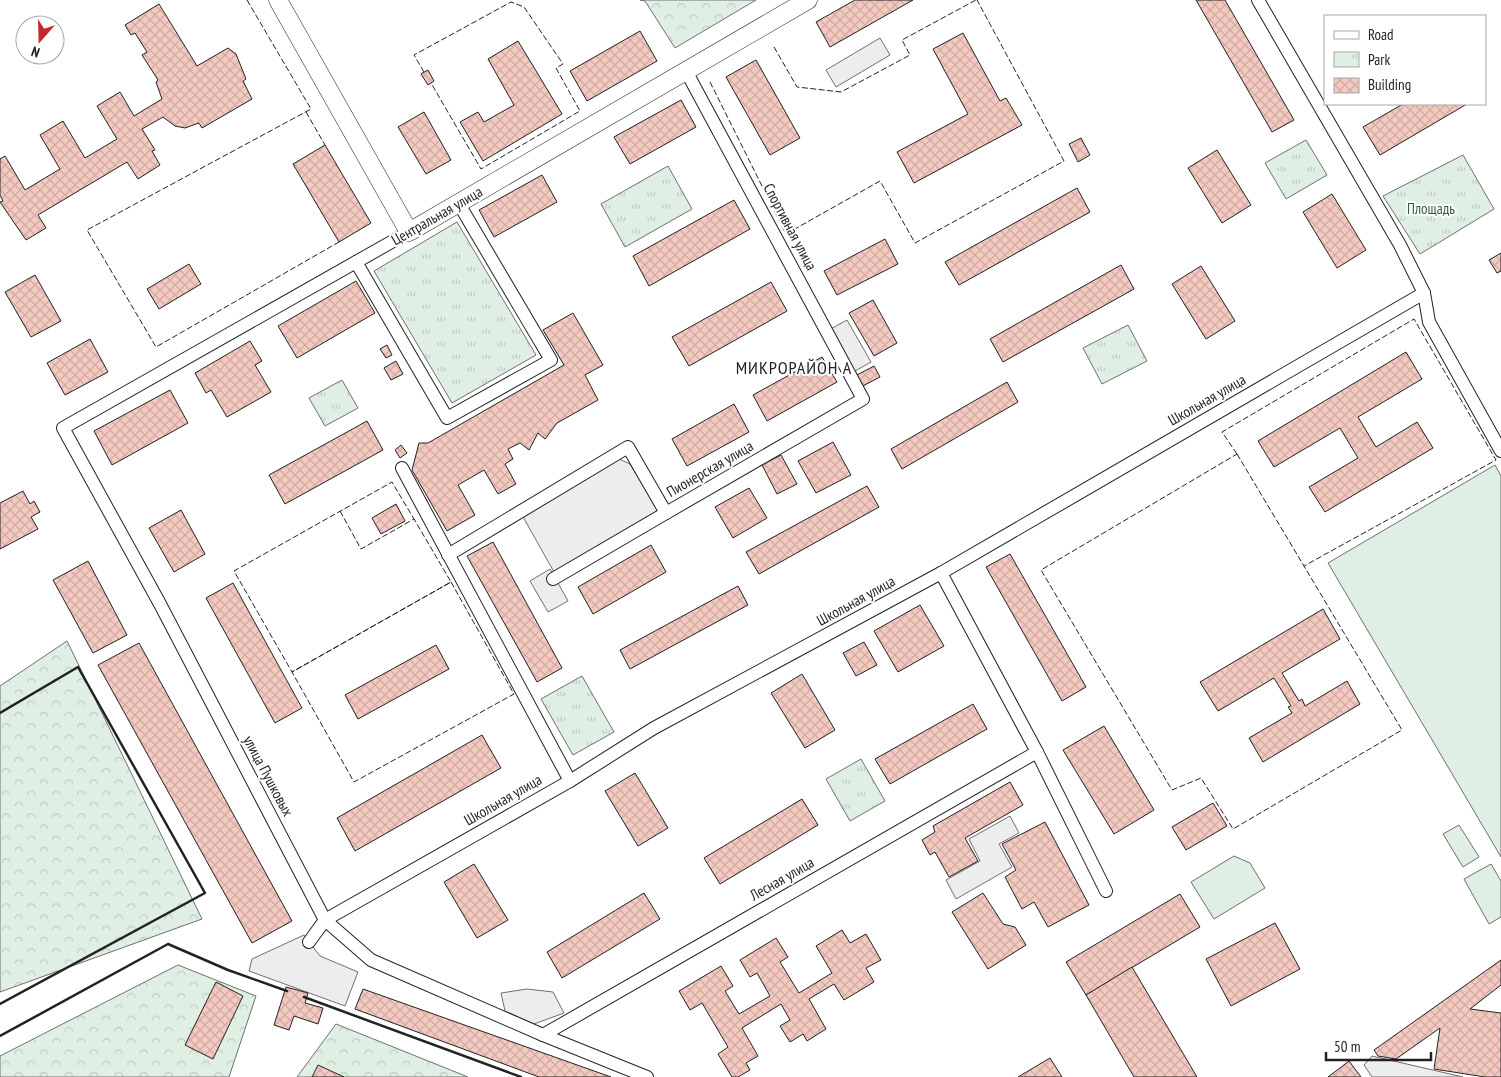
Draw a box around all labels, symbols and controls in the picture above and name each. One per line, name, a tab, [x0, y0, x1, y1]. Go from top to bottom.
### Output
north arrow	[15, 15, 65, 65]
legend	[1324, 15, 1486, 105]
text: Road	[1368, 25, 1394, 44]
text: N	[29, 42, 42, 62]
text: Park	[1368, 50, 1390, 69]
text: Building	[1368, 75, 1411, 94]
street label: Спортивная улица	[760, 180, 821, 274]
street label: Центральная улица	[388, 182, 486, 249]
park label: Площадь	[1407, 199, 1455, 218]
district label: МИКРОРАЙОН А	[736, 356, 852, 379]
street label: Школьная улица	[1164, 370, 1249, 429]
street label: Пионерская улица	[663, 436, 757, 501]
street label: Школьная улица	[813, 571, 898, 630]
street label: улица Пушковых	[239, 732, 298, 819]
street label: Школьная улица	[460, 770, 545, 829]
street label: Лесная улица	[745, 853, 817, 905]
scale bar	[1326, 1030, 1431, 1062]
text: 50 m	[1334, 1037, 1360, 1056]

